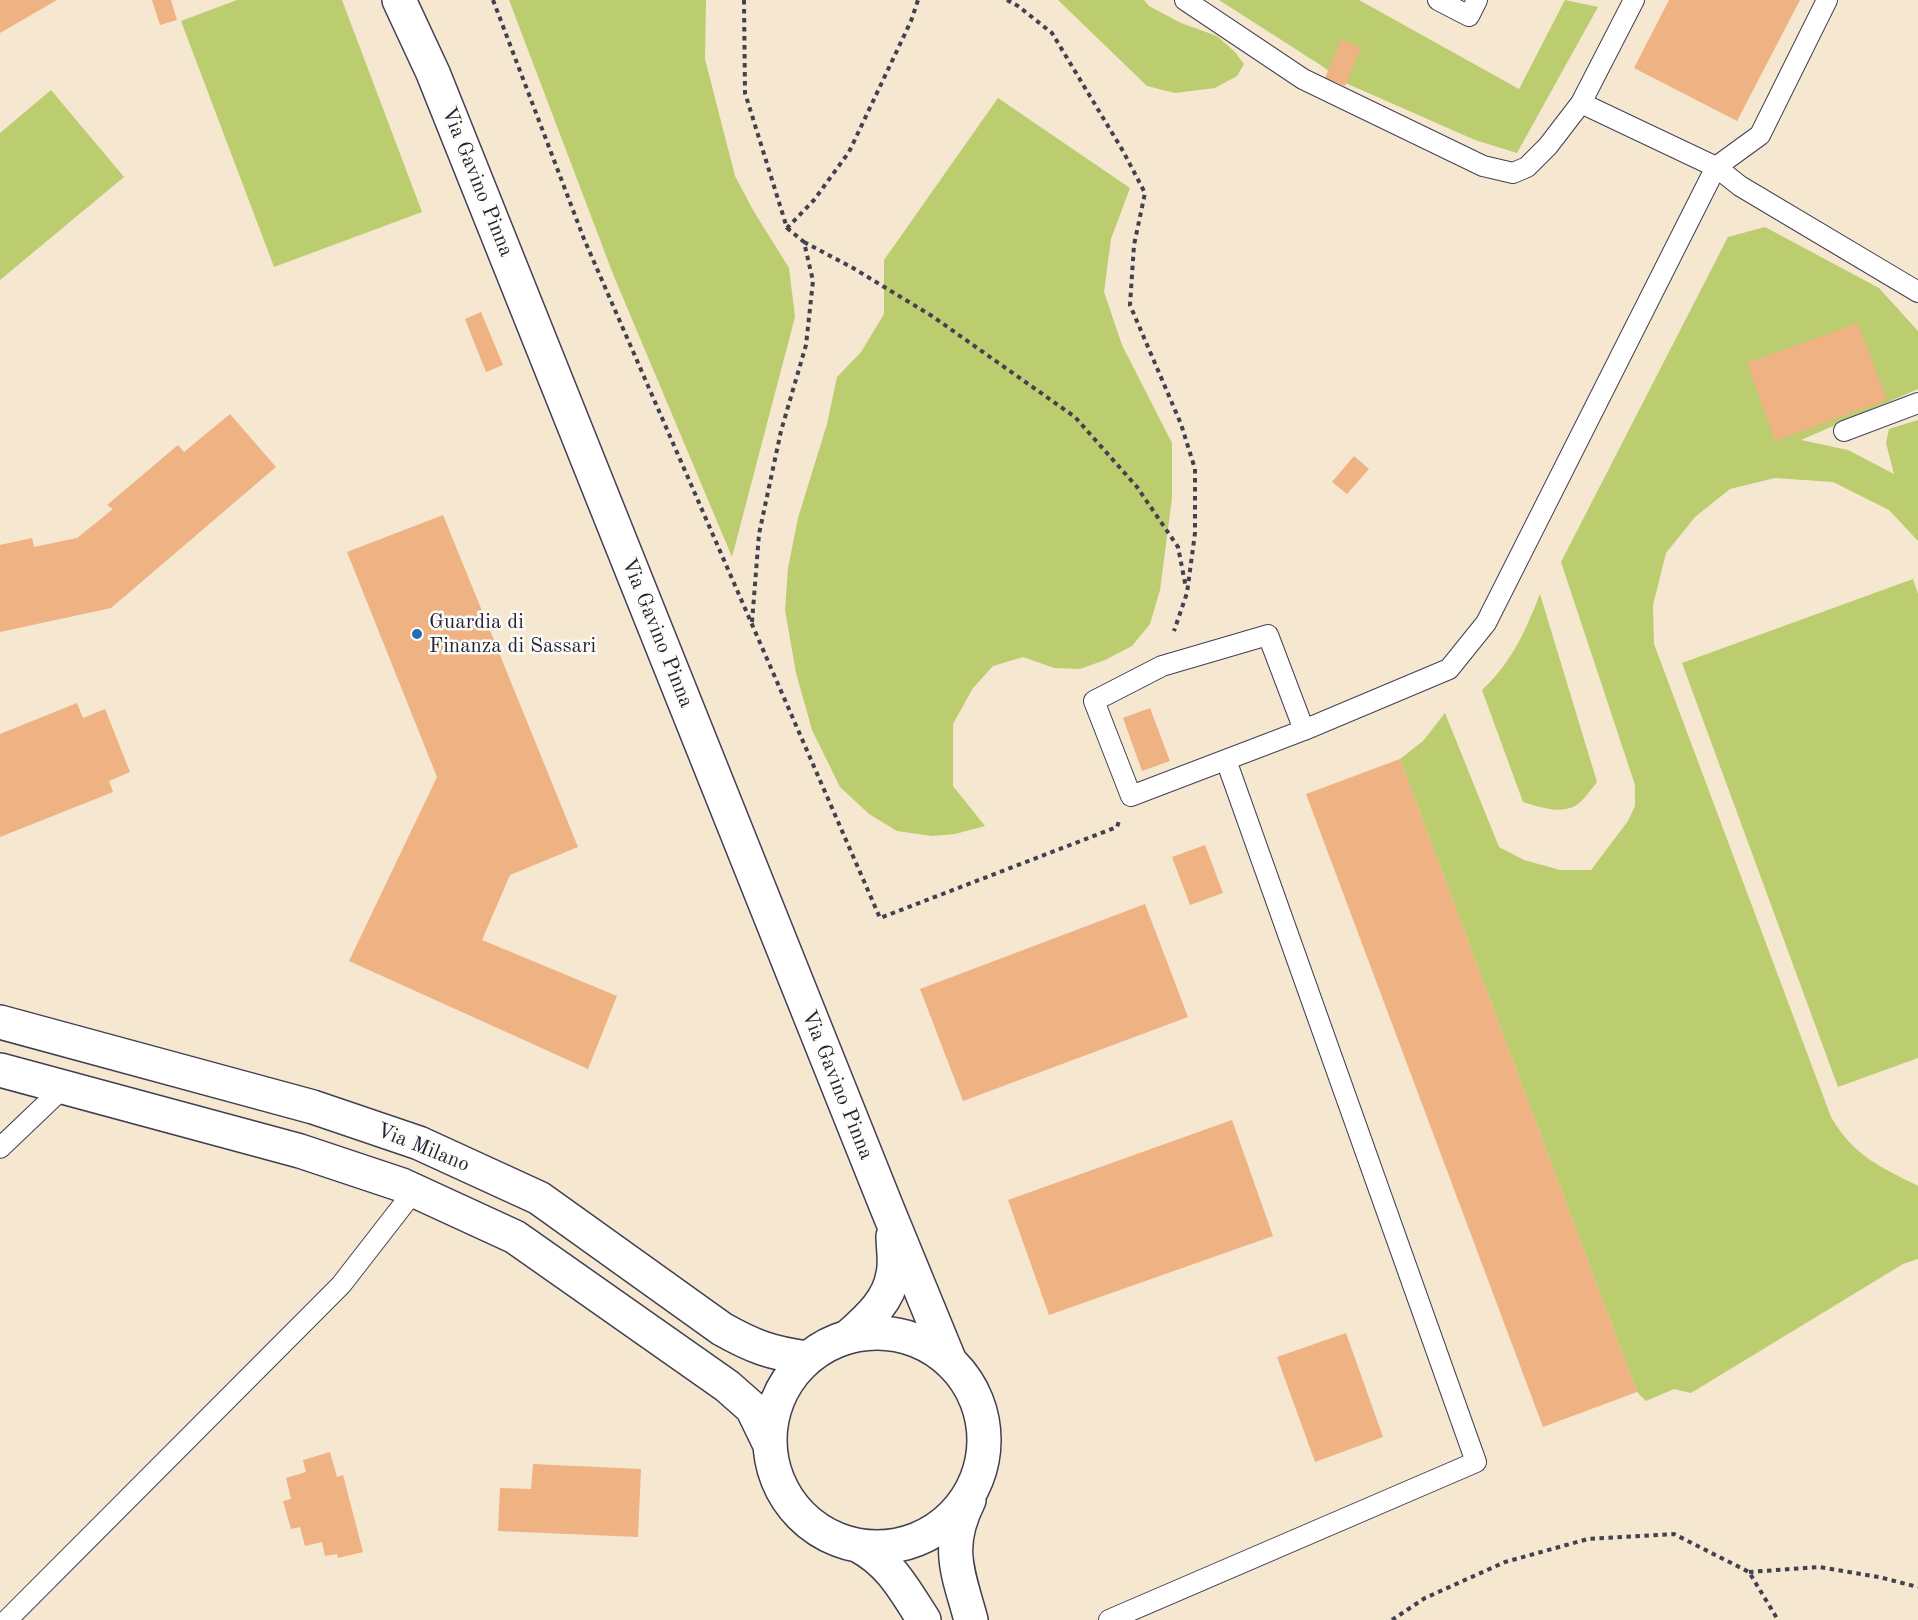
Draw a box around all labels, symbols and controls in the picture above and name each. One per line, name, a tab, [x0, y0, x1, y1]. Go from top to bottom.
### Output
street label: Via Gavino Pinna	[435, 103, 519, 261]
street label: Via Gavino Pinna	[615, 554, 699, 712]
place label: Guardia di Finanza di Sassari	[429, 609, 596, 659]
marker: Guardia di Finanza di Sassari	[410, 627, 424, 641]
street label: Via Gavino Pinna	[795, 1006, 879, 1164]
street label: Via Milano	[373, 1118, 473, 1178]

